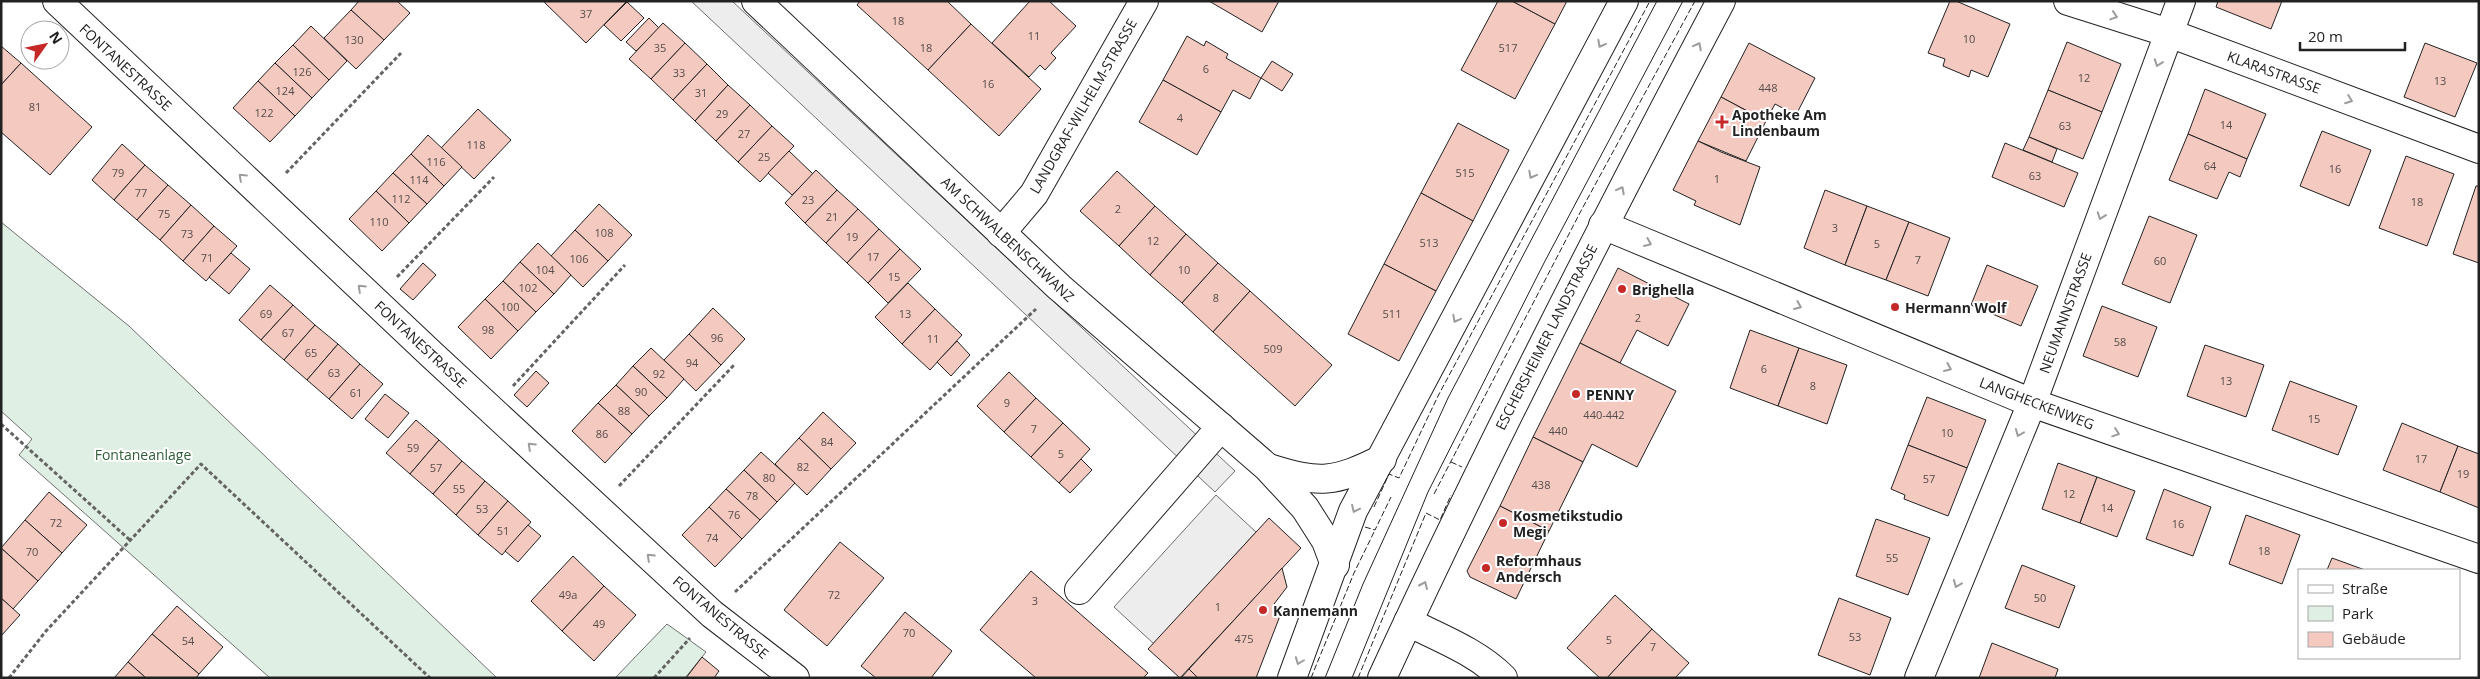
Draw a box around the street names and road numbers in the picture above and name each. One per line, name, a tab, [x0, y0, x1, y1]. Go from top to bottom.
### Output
street label: LANDGRAF-WILHELM-STRASSE	[1025, 15, 1141, 197]
street label: FONTANESTRASSE	[76, 19, 176, 115]
street label: KLARASTRASSE	[2225, 46, 2323, 98]
street label: AM SCHWALBENSCHWANZ	[937, 172, 1079, 306]
street label: ESCHERSHEIMER LANDSTRASSE	[1491, 241, 1601, 433]
street label: NEUMANNSTRASSE	[2034, 250, 2096, 376]
street label: FONTANESTRASSE	[371, 296, 471, 392]
street label: LANGHECKENWEG	[1977, 372, 2097, 434]
street label: FONTANESTRASSE	[669, 571, 773, 663]

